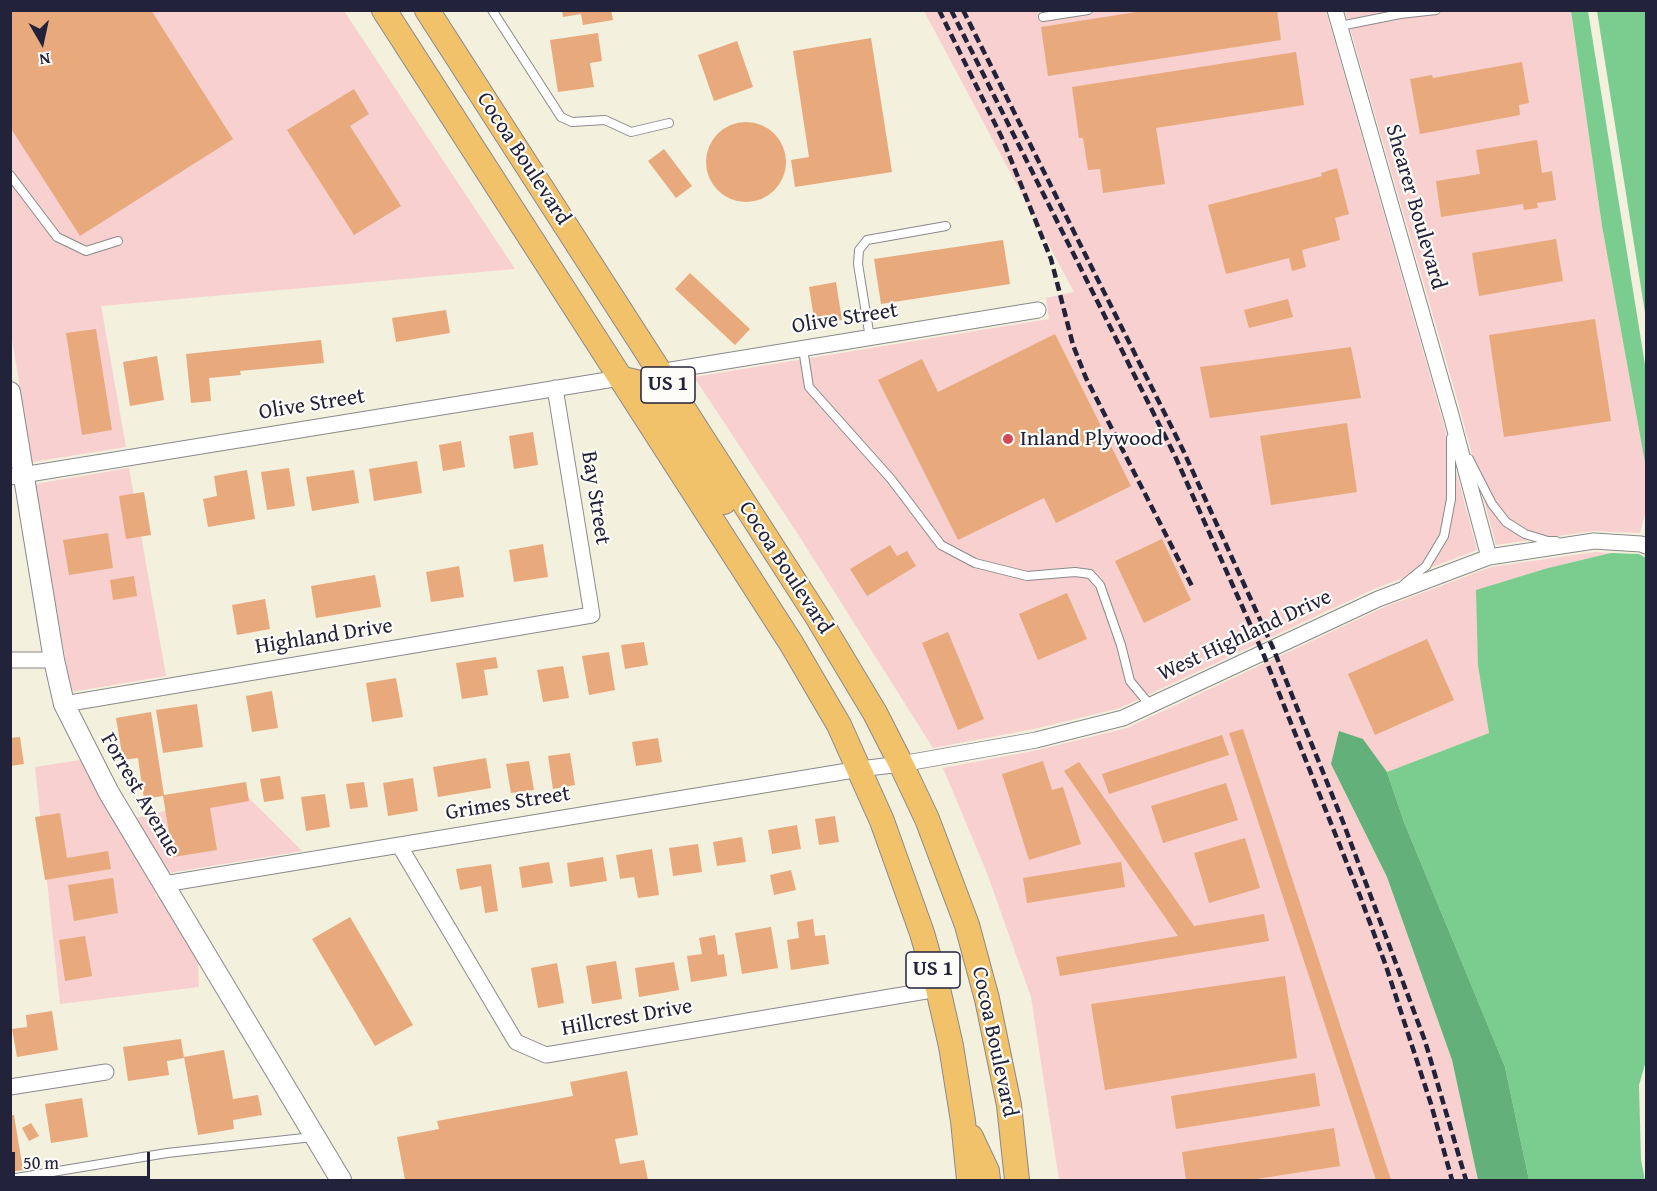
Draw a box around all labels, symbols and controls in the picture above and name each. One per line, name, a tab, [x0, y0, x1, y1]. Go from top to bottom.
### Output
north arrow	[12, 12, 72, 72]
text: N	[38, 47, 52, 72]
street label: Cocoa Boulevard	[470, 88, 576, 230]
street label: Shearer Boulevard	[1379, 121, 1451, 293]
street label: Olive Street	[790, 298, 900, 340]
road number: US 1	[641, 367, 695, 403]
street label: Olive Street	[257, 384, 367, 426]
place label: Inland Plywood	[1020, 426, 1163, 452]
marker: Inland Plywood	[1001, 432, 1015, 446]
street label: Bay Street	[575, 449, 615, 547]
street label: Cocoa Boulevard	[732, 497, 838, 639]
street label: West Highland Drive	[1154, 584, 1336, 688]
street label: Highland Drive	[253, 613, 395, 661]
street label: Forrest Avenue	[94, 729, 186, 861]
street label: Grimes Street	[444, 781, 572, 827]
road number: US 1	[906, 952, 960, 988]
street label: Cocoa Boulevard	[965, 964, 1023, 1120]
street label: Hillcrest Drive	[559, 993, 695, 1043]
scale bar	[15, 1140, 153, 1178]
text: 50 m	[23, 1149, 59, 1176]

